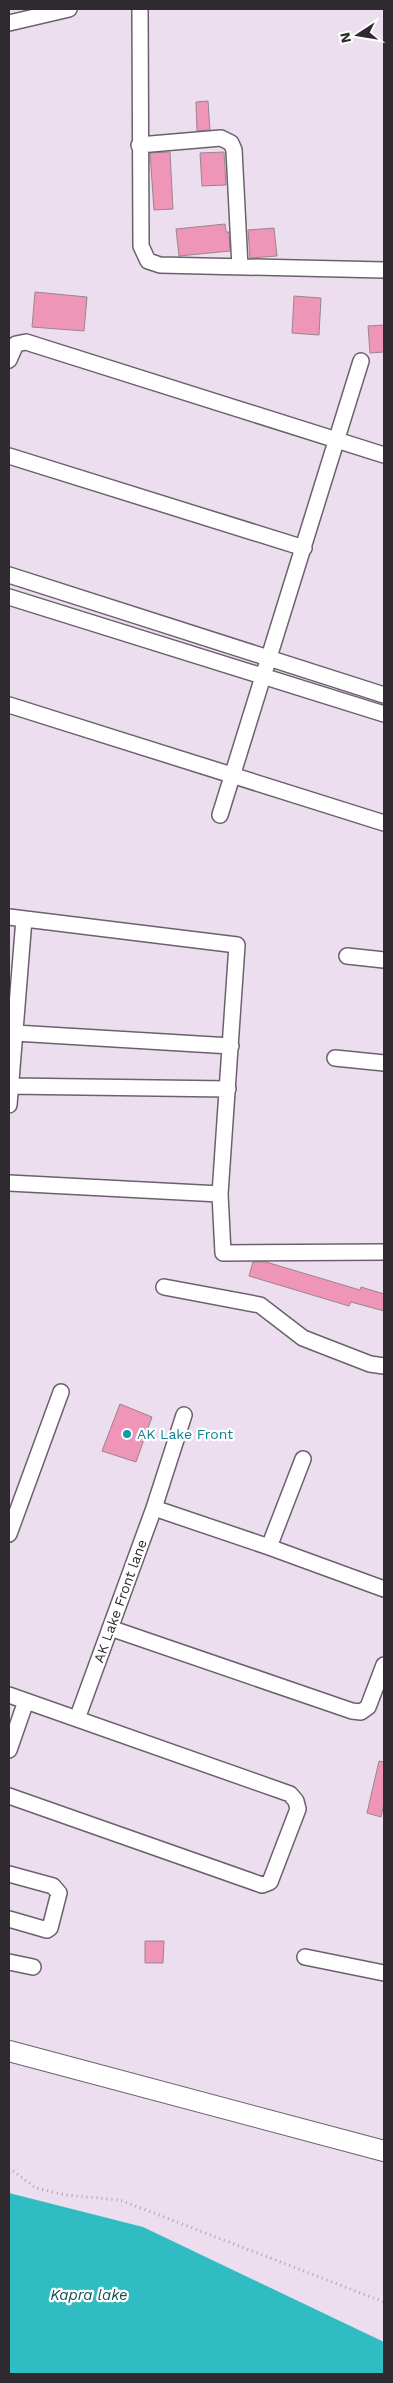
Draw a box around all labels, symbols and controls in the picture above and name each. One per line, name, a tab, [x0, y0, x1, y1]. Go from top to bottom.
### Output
north arrow	[333, 10, 383, 60]
text: N	[336, 31, 354, 44]
place label: AK Lake Front	[137, 1426, 233, 1442]
marker: AK Lake Front	[121, 1428, 133, 1440]
street label: AK Lake Front lane	[90, 1537, 150, 1665]
water label: Kapra lake	[50, 2286, 128, 2304]

